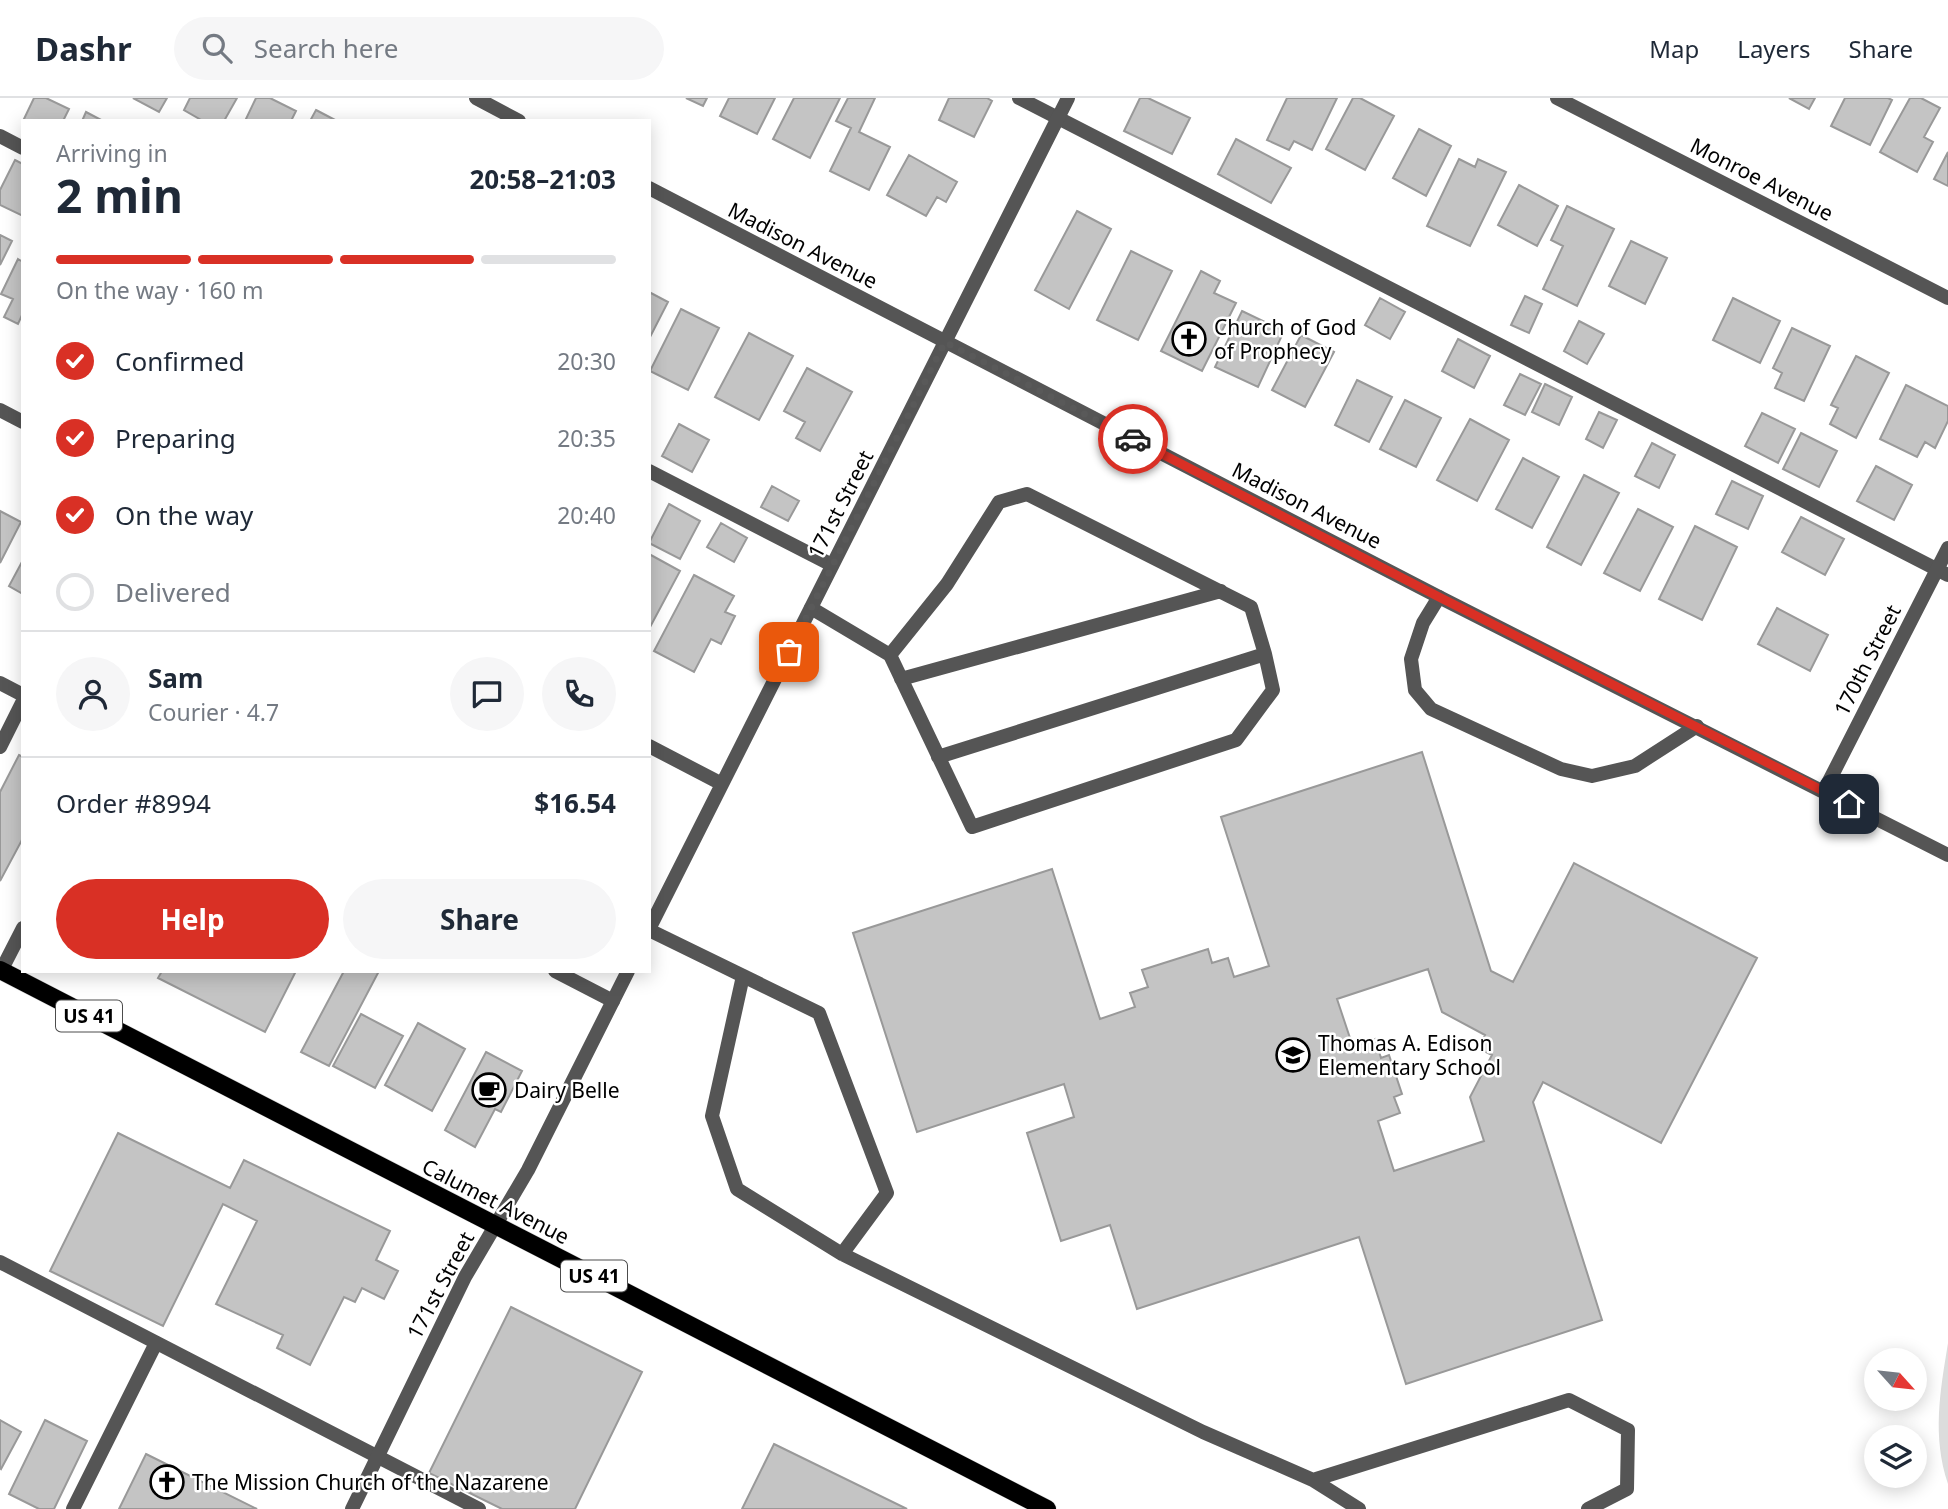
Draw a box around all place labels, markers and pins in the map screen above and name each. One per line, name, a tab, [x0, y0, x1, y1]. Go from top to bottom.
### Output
place label: Church of God of Prophecy	[1214, 313, 1356, 365]
church icon: Church of God of Prophecy	[1170, 320, 1208, 358]
pin	[759, 622, 819, 682]
pin	[1819, 774, 1879, 834]
place label: Thomas A. Edison Elementary School	[1318, 1029, 1501, 1081]
school or university icon: Thomas A. Edison Elementary School	[1274, 1036, 1312, 1074]
cafe icon: Dairy Belle	[470, 1071, 508, 1109]
place label: Dairy Belle	[514, 1076, 620, 1104]
church icon: The Mission Church of the Nazarene	[148, 1463, 186, 1501]
place label: The Mission Church of the Nazarene	[192, 1468, 549, 1496]

